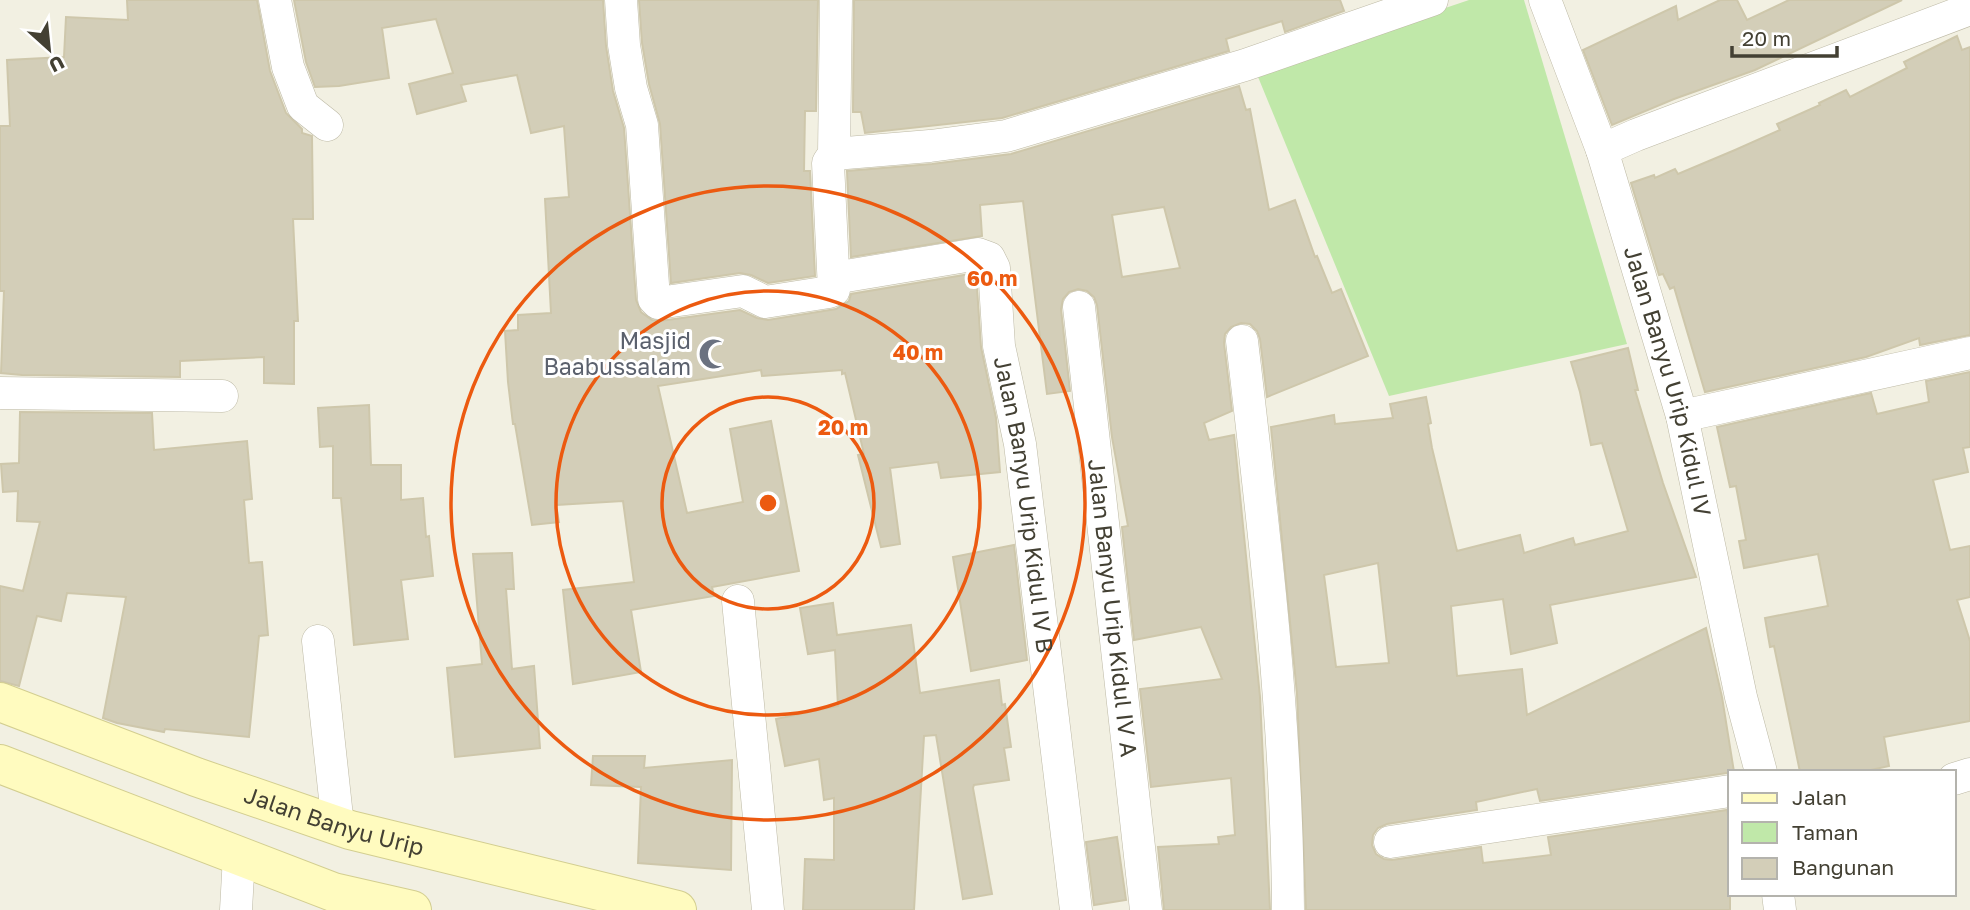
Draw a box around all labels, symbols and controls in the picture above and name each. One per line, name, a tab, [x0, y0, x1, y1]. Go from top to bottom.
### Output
north arrow	[14, 14, 84, 84]
scale bar	[1732, 14, 1837, 58]
text: 20 m	[1742, 25, 1791, 51]
text: U	[46, 51, 68, 78]
street label: Jalan Banyu Urip Kidul IV	[1619, 243, 1718, 519]
text: 60 m	[967, 265, 1017, 291]
place label: Masjid Baabussalam	[543, 326, 691, 380]
mosque icon: Masjid Baabussalam	[697, 337, 731, 371]
text: 40 m	[893, 339, 943, 365]
street label: Jalan Banyu Urip Kidul IV B	[989, 354, 1060, 655]
text: 20 m	[818, 414, 868, 440]
street label: Jalan Banyu Urip Kidul IV A	[1083, 458, 1144, 758]
centre of rings	[756, 491, 780, 515]
legend	[1728, 770, 1956, 896]
street label: Jalan Banyu Urip	[241, 780, 427, 861]
text: Jalan	[1792, 784, 1847, 810]
text: Taman	[1792, 819, 1858, 845]
text: Bangunan	[1792, 854, 1894, 880]

